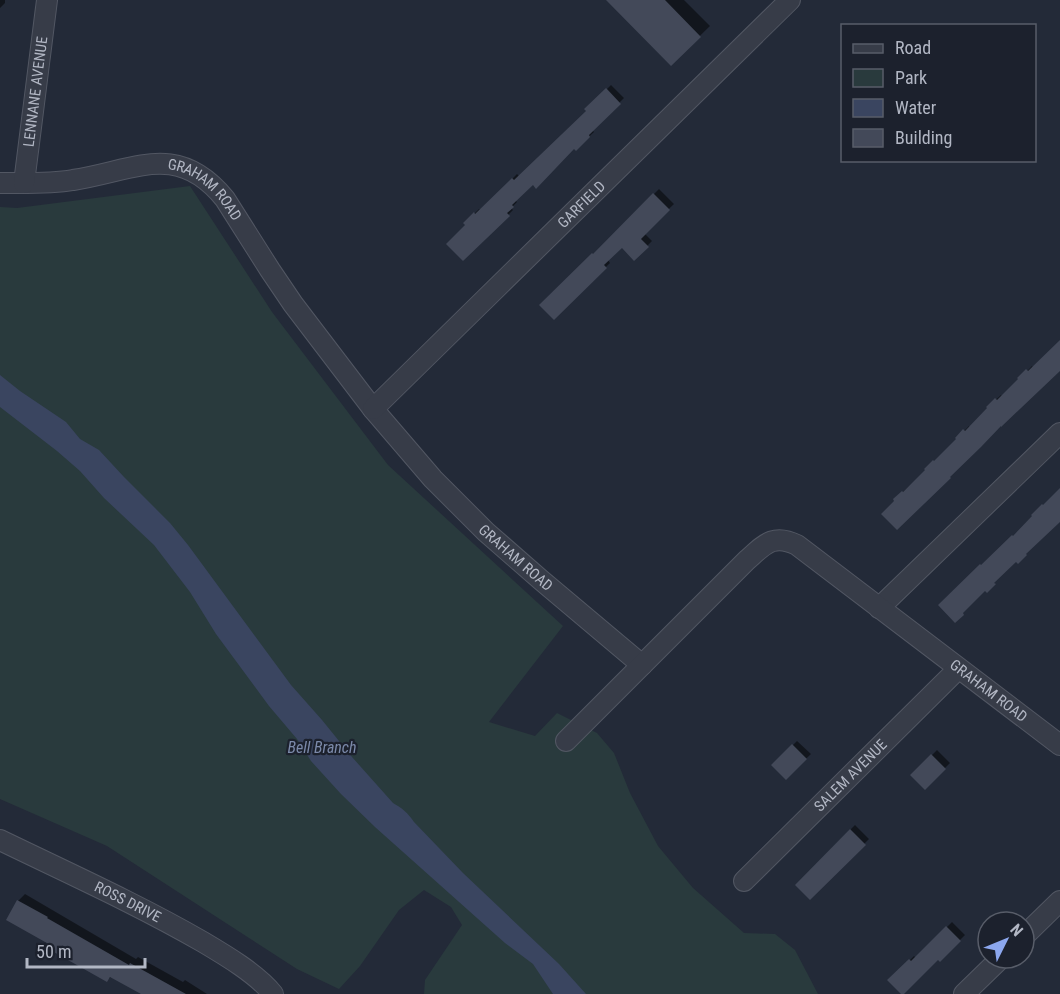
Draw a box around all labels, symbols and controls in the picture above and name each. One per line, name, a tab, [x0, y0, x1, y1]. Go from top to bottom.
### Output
legend	[841, 24, 1036, 162]
street label: LENNANE AVENUE	[20, 35, 51, 148]
text: Road	[895, 37, 931, 58]
text: Park	[895, 67, 927, 88]
text: Water	[895, 97, 937, 118]
text: Building	[895, 127, 952, 148]
street label: GRAHAM ROAD	[167, 155, 245, 224]
street label: GARFIELD	[554, 177, 609, 232]
street label: GRAHAM ROAD	[475, 521, 556, 595]
street label: GRAHAM ROAD	[946, 656, 1031, 726]
street label: SALEM AVENUE	[811, 736, 891, 815]
water label: Bell Branch	[287, 738, 357, 757]
street label: ROSS DRIVE	[92, 878, 164, 926]
north arrow	[976, 910, 1036, 970]
text: N	[1006, 920, 1027, 940]
scale bar	[27, 931, 146, 969]
text: 50 m	[36, 941, 71, 962]

